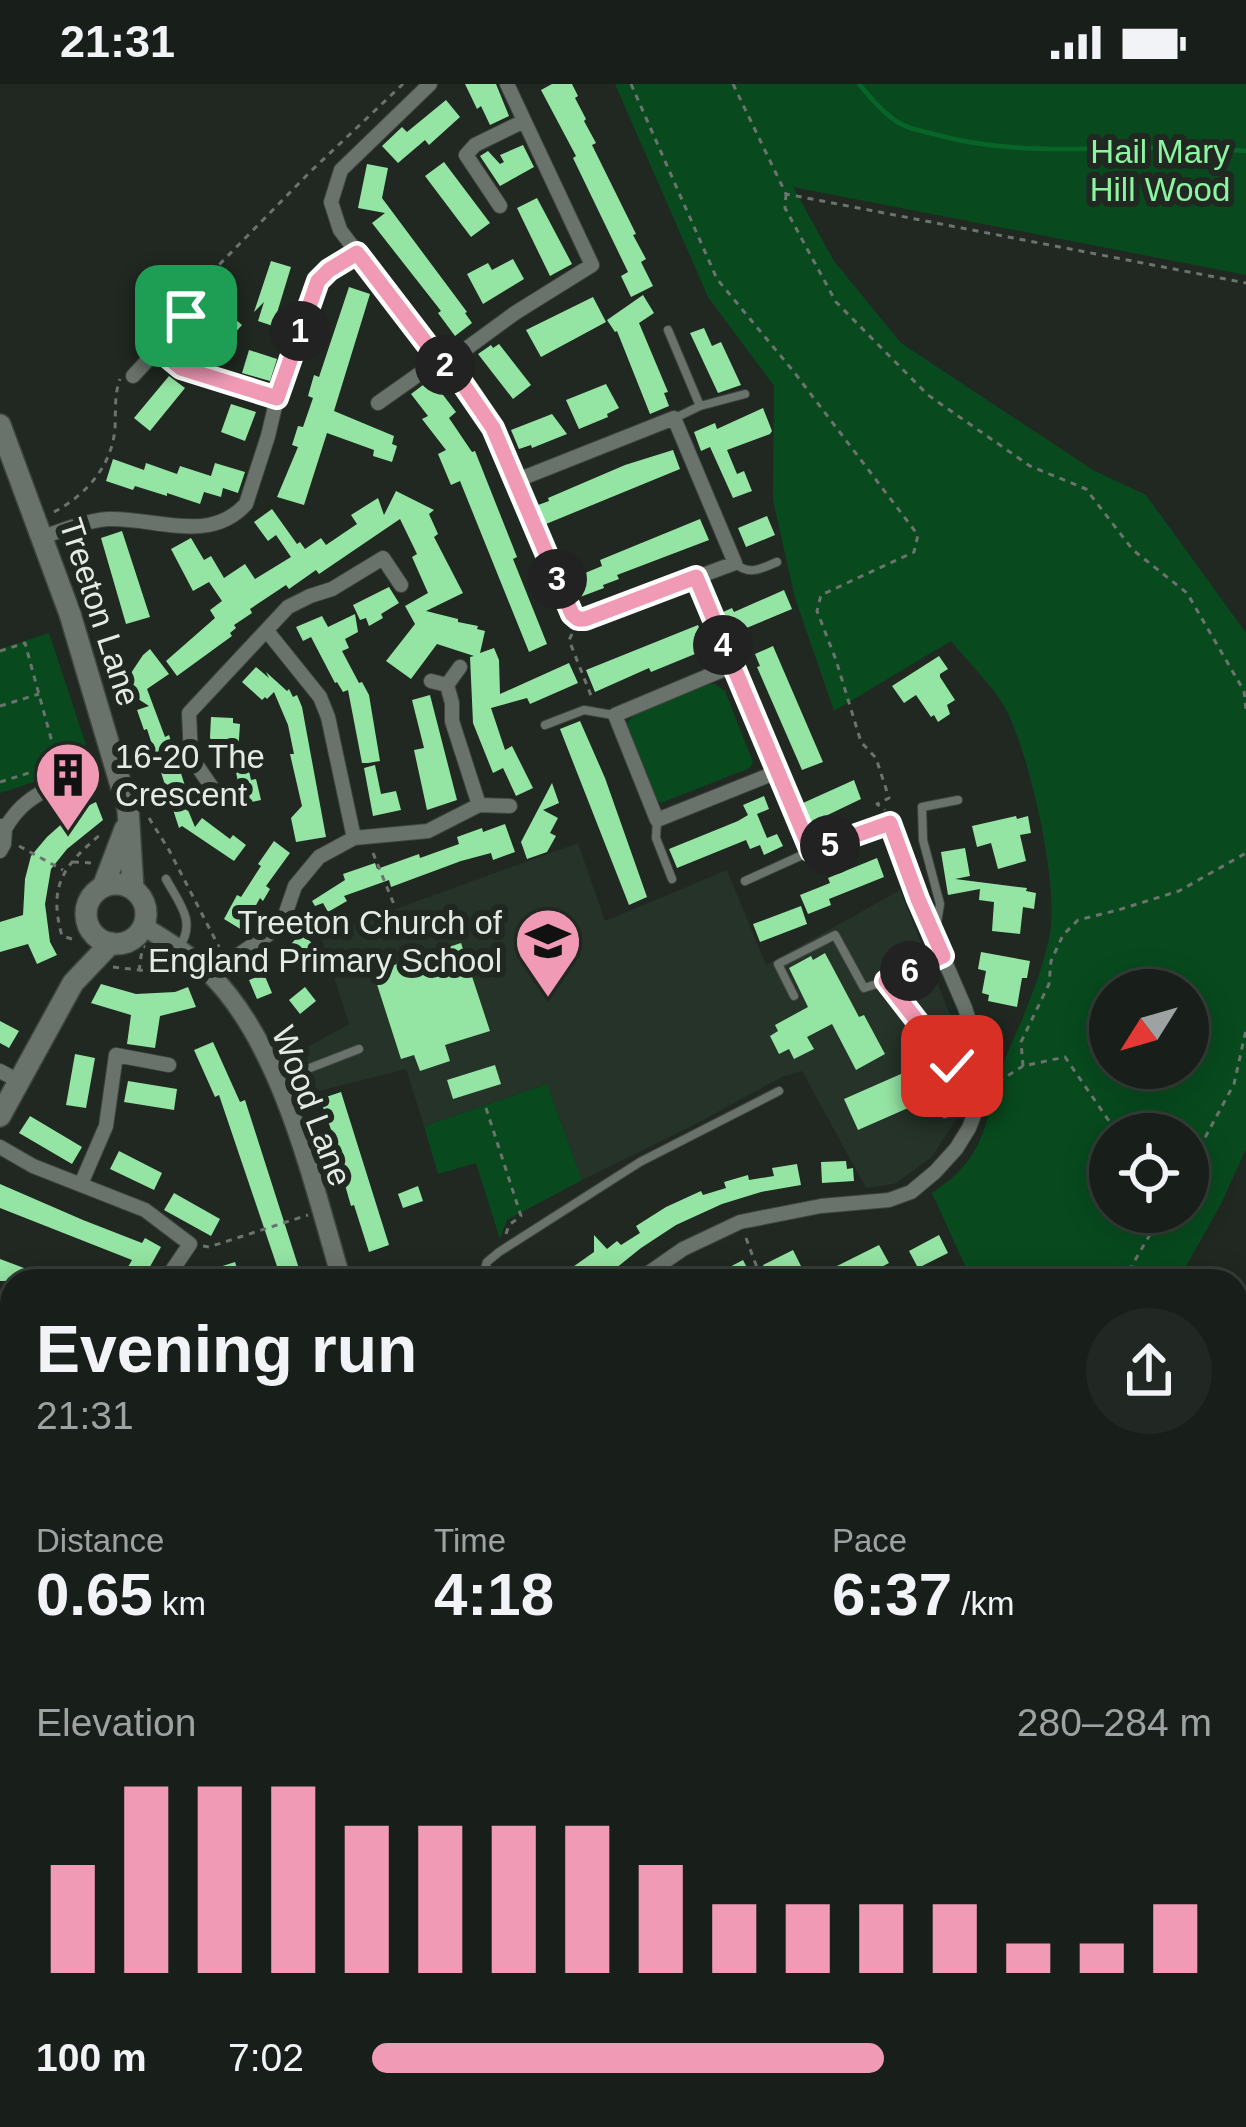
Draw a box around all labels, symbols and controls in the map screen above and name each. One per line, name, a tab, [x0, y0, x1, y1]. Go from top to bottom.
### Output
text: 21:31	[60, 16, 175, 67]
park label: Hail Mary Hill Wood	[1090, 133, 1230, 208]
pin	[135, 265, 237, 367]
icon: arrive	[153, 283, 219, 349]
pin: 1	[270, 301, 330, 361]
text: 1	[291, 312, 309, 349]
pin: 2	[415, 335, 475, 395]
text: 2	[436, 346, 454, 383]
street label: Treeton Lane	[52, 514, 148, 710]
pin: 3	[527, 549, 587, 609]
text: 3	[548, 560, 566, 597]
pin: 4	[693, 615, 753, 675]
text: 4	[714, 626, 732, 663]
place label: 16-20 The Crescent	[115, 738, 265, 813]
building icon: 16-20 The Crescent	[33, 740, 103, 834]
pin: 5	[800, 815, 860, 875]
text: 5	[821, 826, 839, 863]
place label: Treeton Church of England Primary School	[148, 904, 503, 979]
school or university icon: Treeton Church of England Primary School	[513, 906, 583, 1000]
pin: 6	[880, 941, 940, 1001]
text: 6	[901, 952, 919, 989]
north arrow	[1089, 969, 1209, 1089]
map controls	[1089, 969, 1209, 1233]
pin	[901, 1015, 1003, 1117]
street label: Wood Lane	[265, 1021, 359, 1191]
icon: check	[919, 1033, 985, 1099]
button: locate	[1089, 1113, 1209, 1233]
button: share	[1086, 1308, 1212, 1434]
text: Evening run	[36, 1312, 417, 1386]
text: 21:31	[36, 1394, 134, 1437]
text: Distance	[36, 1522, 164, 1559]
text: Time	[434, 1522, 506, 1559]
text: Pace	[832, 1522, 907, 1559]
text: 0.65	[36, 1561, 153, 1628]
text: 4:18	[434, 1561, 554, 1628]
text: 6:37	[832, 1561, 952, 1628]
text: km	[153, 1585, 206, 1622]
text: /km	[952, 1585, 1014, 1622]
text: Elevation	[36, 1701, 196, 1744]
text: 280–284 m	[1017, 1701, 1212, 1744]
text: 100 m	[36, 2036, 147, 2079]
text: 7:02	[228, 2036, 304, 2079]

